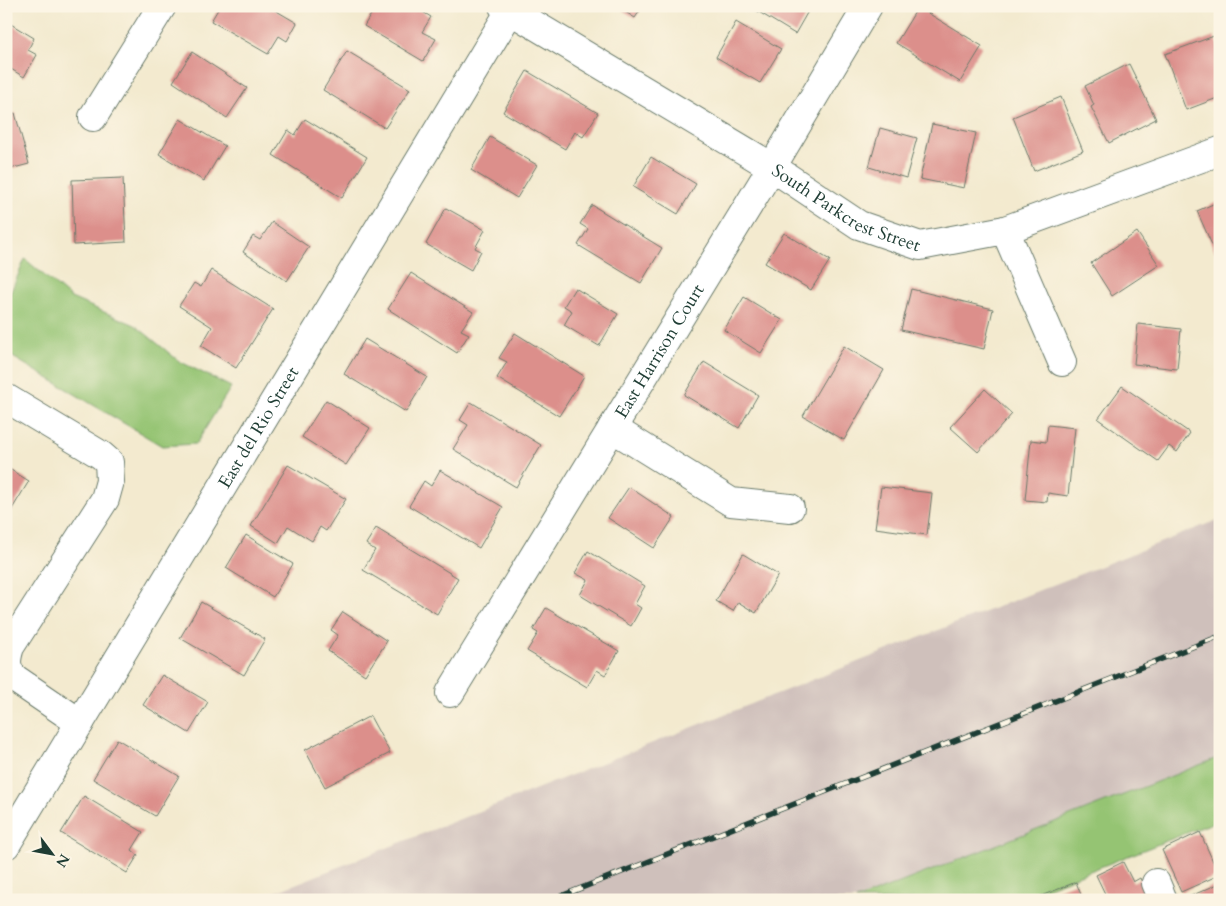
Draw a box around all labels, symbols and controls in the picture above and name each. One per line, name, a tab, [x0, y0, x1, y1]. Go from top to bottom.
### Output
street label: South Parkcrest Street	[767, 158, 924, 258]
street label: East Harrison Court	[609, 279, 711, 423]
street label: East del Rio Street	[212, 362, 305, 493]
north arrow	[28, 828, 78, 878]
text: N	[51, 850, 74, 871]

